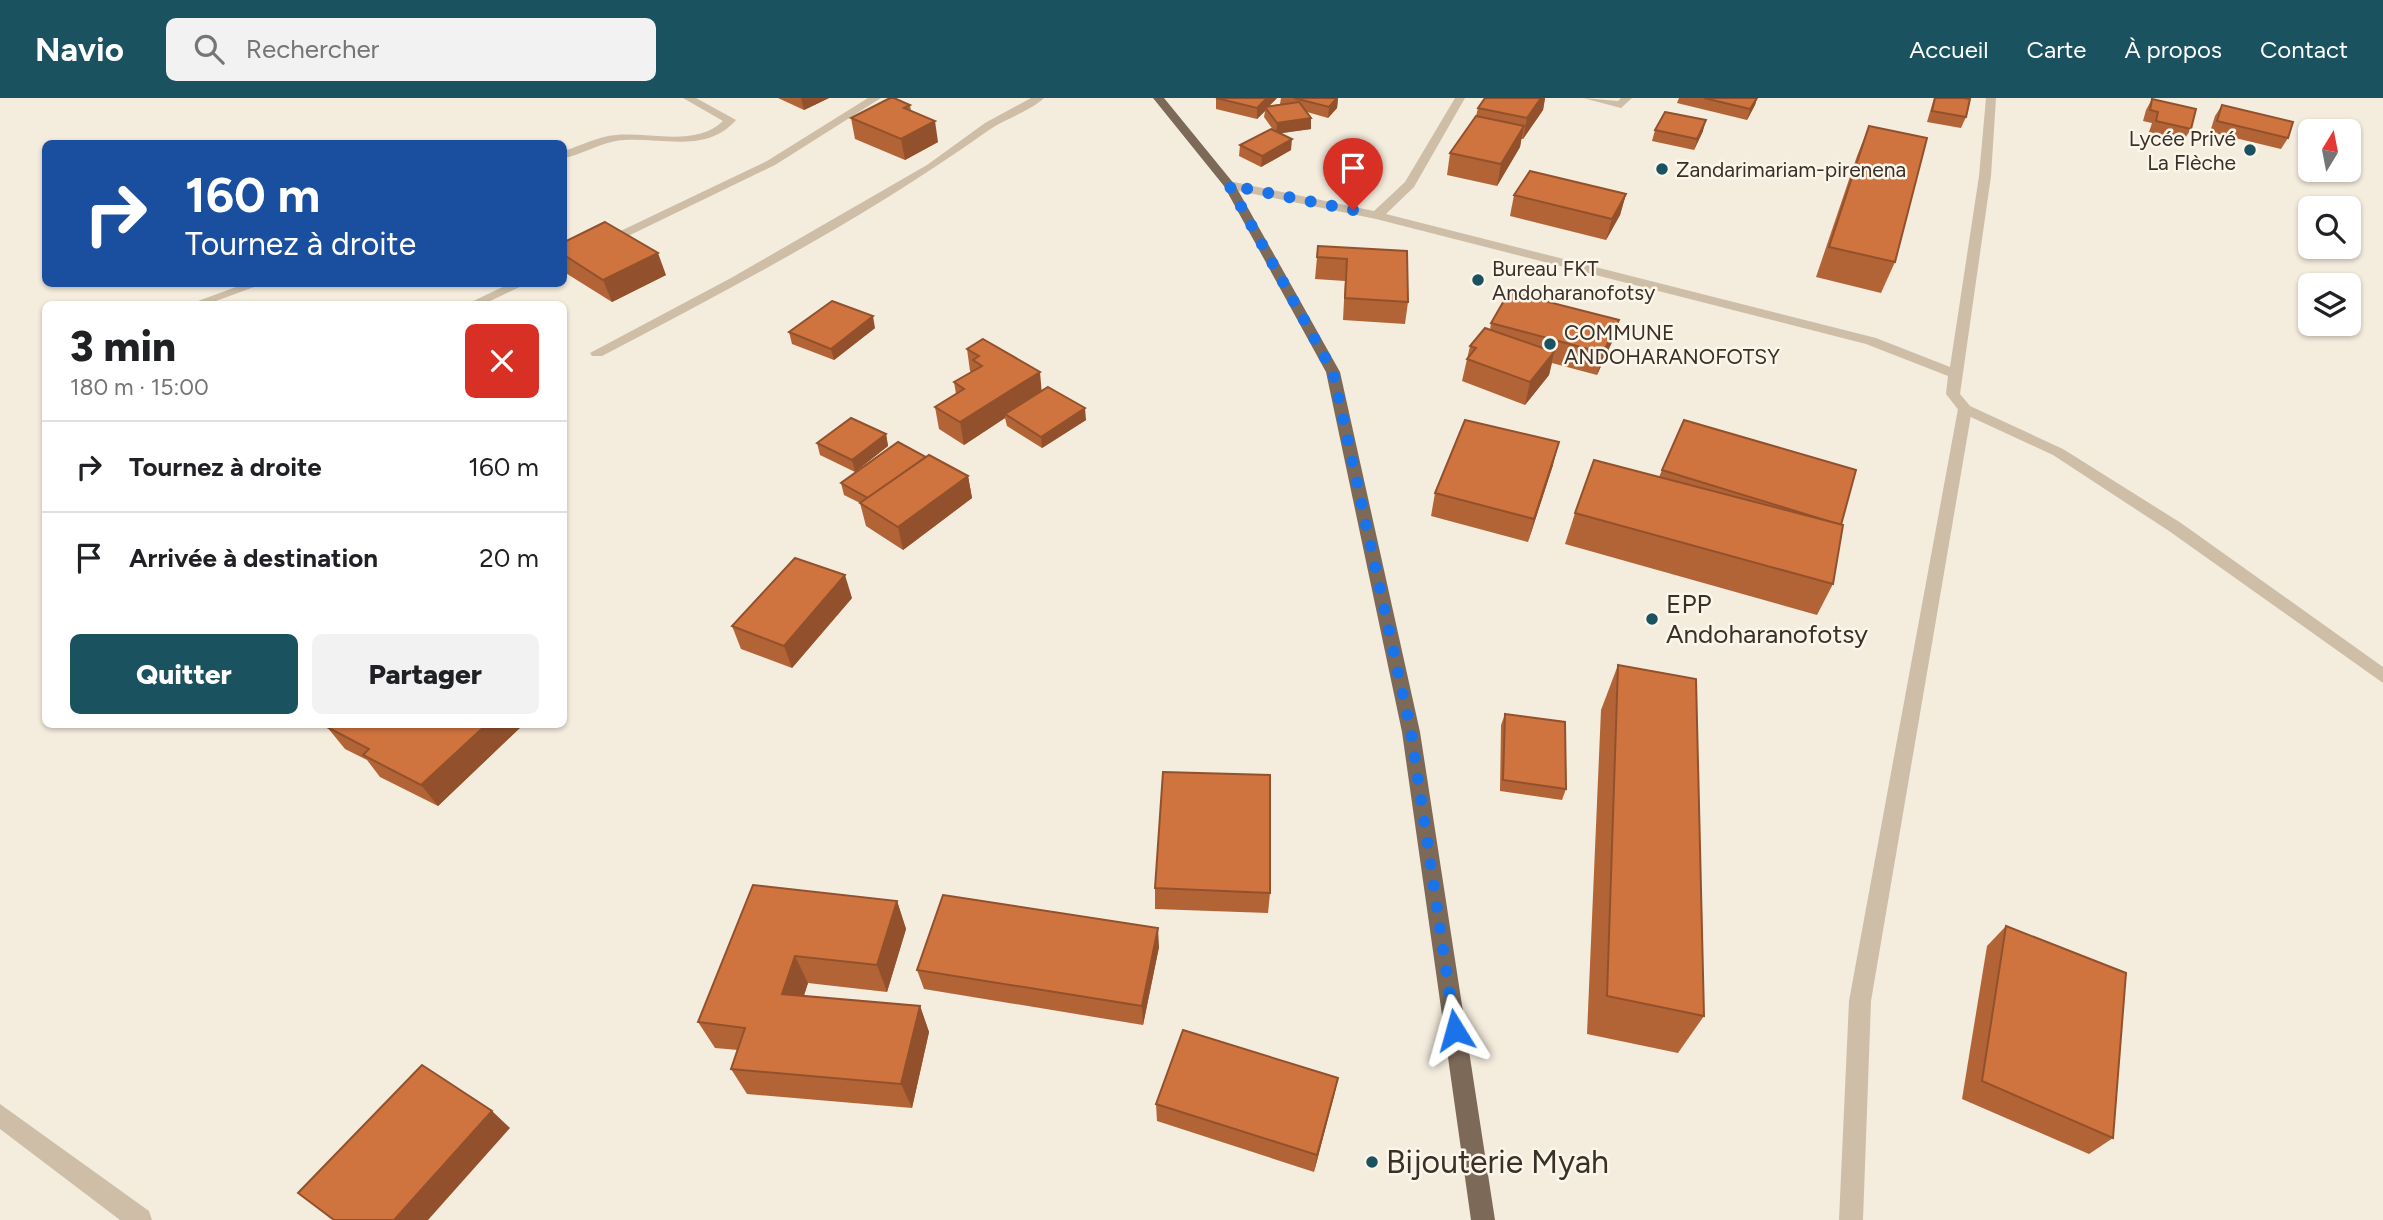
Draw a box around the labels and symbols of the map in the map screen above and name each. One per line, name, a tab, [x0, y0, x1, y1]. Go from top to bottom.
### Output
north arrow	[2298, 119, 2361, 182]
place label: Lycée Privé La Flèche	[2129, 126, 2236, 175]
pin	[1323, 138, 1383, 210]
marker: Lycée Privé La Flèche	[2242, 142, 2258, 158]
place label: Zandarimariam-pirenena	[1676, 157, 1906, 182]
marker: Zandarimariam-pirenena	[1654, 161, 1670, 177]
place label: Bureau FKT Andoharanofotsy	[1492, 256, 1655, 305]
marker: Bureau FKT Andoharanofotsy	[1470, 272, 1486, 288]
place label: COMMUNE ANDOHARANOFOTSY	[1564, 320, 1780, 369]
marker: COMMUNE ANDOHARANOFOTSY	[1542, 336, 1558, 352]
place label: EPP Andoharanofotsy	[1666, 588, 1868, 650]
marker: EPP Andoharanofotsy	[1644, 611, 1660, 627]
position arrow	[1418, 993, 1492, 1067]
place label: Bijouterie Myah	[1386, 1143, 1609, 1181]
marker: Bijouterie Myah	[1364, 1154, 1380, 1170]

